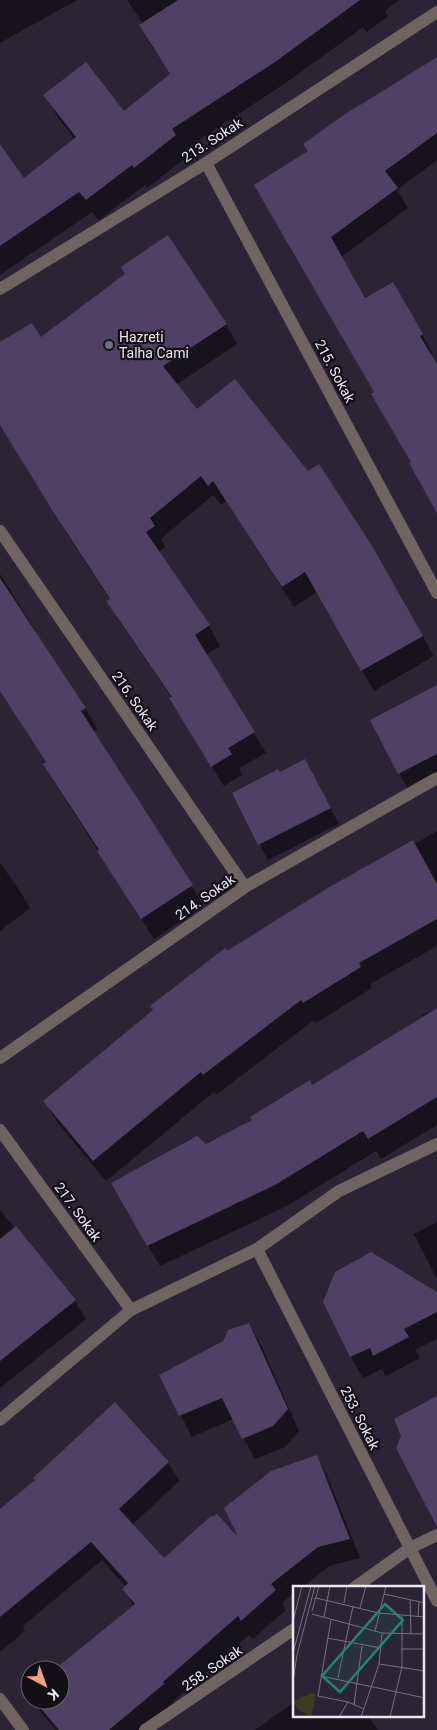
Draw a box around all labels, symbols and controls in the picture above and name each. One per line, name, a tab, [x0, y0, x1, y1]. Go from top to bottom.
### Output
street label: 213. Sokak	[179, 114, 246, 165]
place label: Hazreti Talha Cami	[119, 329, 189, 361]
street label: 215. Sokak	[312, 337, 359, 406]
marker: Hazreti Talha Cami	[103, 339, 115, 351]
street label: 216. Sokak	[109, 668, 162, 735]
street label: 214. Sokak	[172, 870, 239, 923]
street label: 217. Sokak	[51, 1179, 105, 1245]
street label: 253. Sokak	[337, 1384, 383, 1453]
inset map	[293, 1586, 424, 1718]
street label: 258. Sokak	[179, 1642, 246, 1694]
north arrow	[20, 1660, 70, 1710]
text: K	[45, 1686, 62, 1704]

